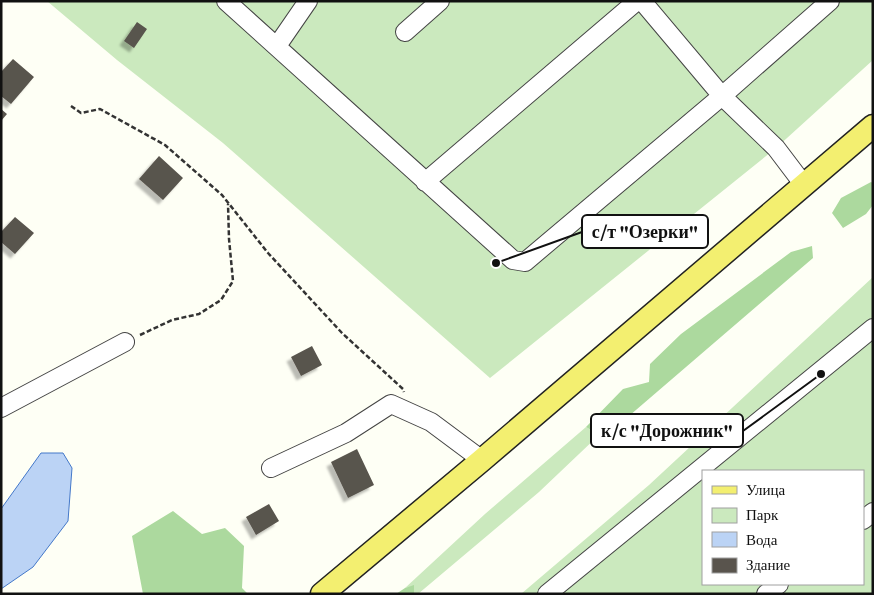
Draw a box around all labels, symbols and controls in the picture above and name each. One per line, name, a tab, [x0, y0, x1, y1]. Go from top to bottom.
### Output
callout: с/т "Озерки"	[582, 215, 708, 248]
text: с/т "Озерки"	[592, 222, 698, 242]
callout: к/с "Дорожник"	[591, 414, 743, 447]
text: к/с "Дорожник"	[601, 421, 733, 441]
legend	[702, 470, 864, 585]
text: Улица	[746, 482, 785, 498]
text: Парк	[746, 507, 779, 523]
text: Вода	[746, 532, 778, 548]
text: Здание	[746, 557, 790, 573]

